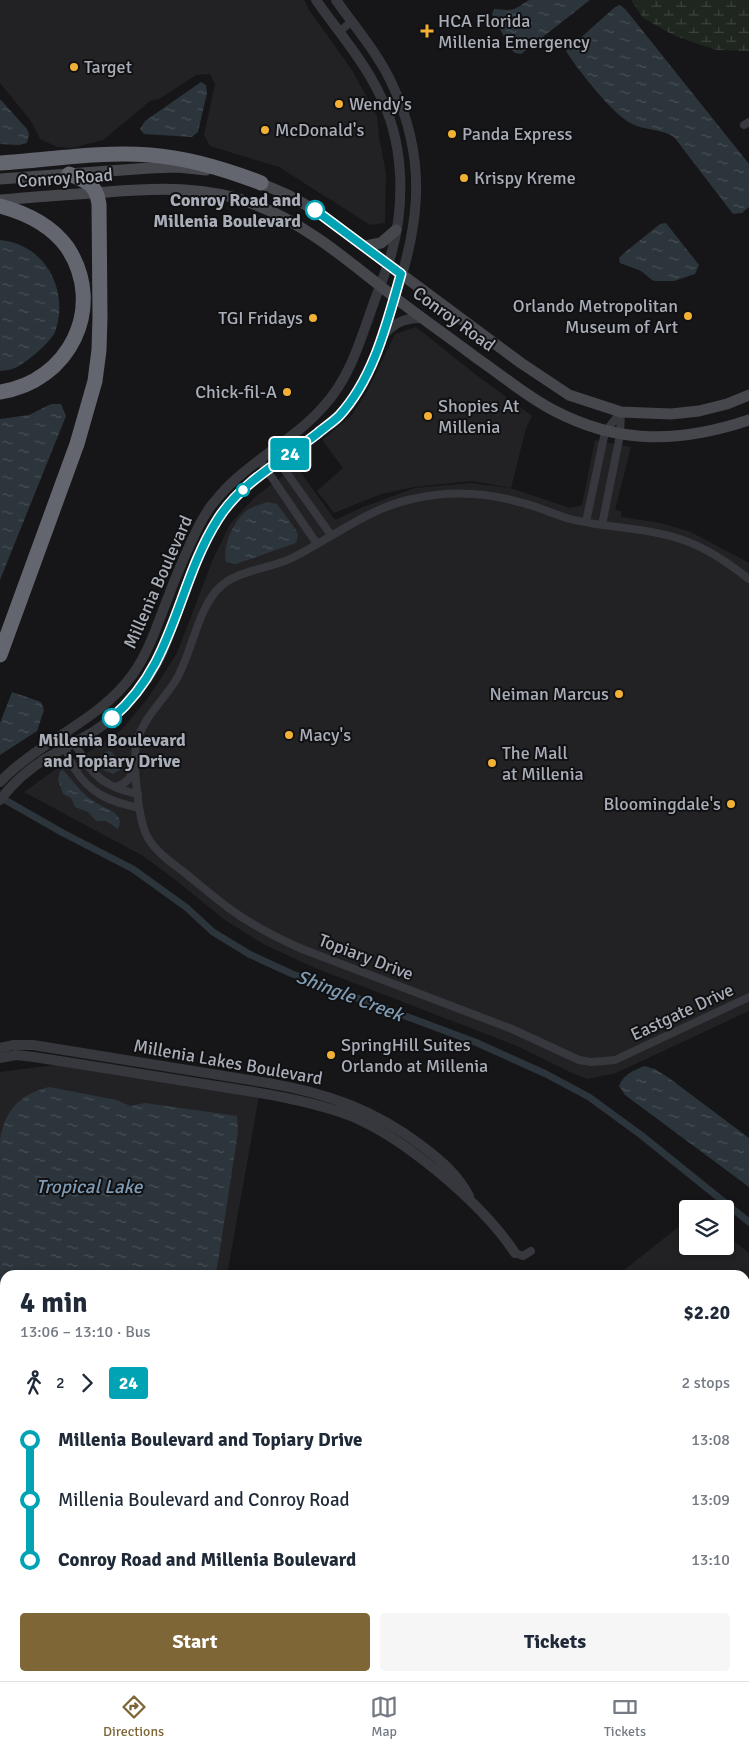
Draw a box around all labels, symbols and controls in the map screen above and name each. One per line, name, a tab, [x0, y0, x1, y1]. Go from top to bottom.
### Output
place label: HCA Florida Millenia Emergency	[438, 10, 590, 53]
marker: HCA Florida Millenia Emergency	[420, 24, 434, 38]
place label: Target	[84, 56, 132, 78]
marker: Target	[68, 61, 80, 73]
place label: Wendy's	[349, 93, 412, 115]
marker: Wendy's	[333, 98, 345, 110]
place label: McDonald's	[275, 119, 364, 141]
place label: Panda Express	[462, 123, 573, 145]
marker: McDonald's	[259, 124, 271, 136]
marker: Panda Express	[446, 128, 458, 140]
street label: Conroy Road	[16, 164, 114, 192]
place label: Krispy Kreme	[474, 167, 576, 189]
marker: Krispy Kreme	[458, 172, 470, 184]
place label: Conroy Road and Millenia Boulevard	[153, 189, 301, 232]
marker: Conroy Road and Millenia Boulevard	[305, 200, 325, 220]
street label: Conroy Road	[409, 282, 499, 356]
place label: Orlando Metropolitan Museum of Art	[513, 295, 678, 338]
place label: TGI Fridays	[218, 307, 303, 329]
marker: Orlando Metropolitan Museum of Art	[682, 310, 694, 322]
marker: TGI Fridays	[307, 312, 319, 324]
place label: Chick-fil-A	[195, 381, 277, 403]
marker: Chick-fil-A	[281, 386, 293, 398]
place label: Shopies At Millenia	[438, 395, 519, 438]
marker: Shopies At Millenia	[422, 410, 434, 422]
line badge: 24	[268, 438, 312, 470]
text: 24	[280, 443, 300, 465]
unlabelled marker	[236, 483, 250, 497]
street label: Millenia Boulevard	[119, 512, 197, 652]
place label: Neiman Marcus	[489, 683, 609, 705]
marker: Neiman Marcus	[613, 688, 625, 700]
marker: Millenia Boulevard and Topiary Drive	[102, 708, 122, 728]
place label: Macy's	[299, 724, 351, 746]
place label: Millenia Boulevard and Topiary Drive	[38, 729, 186, 772]
marker: Macy's	[283, 729, 295, 741]
place label: The Mall at Millenia	[502, 742, 584, 785]
marker: The Mall at Millenia	[486, 757, 498, 769]
place label: Bloomingdale's	[603, 793, 721, 815]
marker: Bloomingdale's	[725, 798, 737, 810]
street label: Topiary Drive	[315, 929, 417, 985]
water label: Shingle Creek	[293, 965, 408, 1028]
street label: Eastgate Drive	[627, 979, 737, 1045]
place label: SpringHill Suites Orlando at Millenia	[341, 1034, 488, 1077]
street label: Millenia Lakes Boulevard	[132, 1035, 324, 1089]
marker: SpringHill Suites Orlando at Millenia	[325, 1049, 337, 1061]
water label: Tropical Lake	[36, 1175, 144, 1199]
map controls	[679, 1200, 734, 1255]
button: layers	[679, 1200, 734, 1255]
text: 4 min	[20, 1286, 88, 1320]
text: $2.20	[684, 1301, 730, 1325]
text: 13:06 – 13:10 · Bus	[20, 1322, 151, 1342]
icon: walk	[20, 1369, 48, 1397]
icon: forward	[73, 1369, 101, 1397]
text: 24	[119, 1372, 138, 1394]
text: 2	[56, 1373, 65, 1393]
text: 2 stops	[682, 1373, 730, 1393]
text: Millenia Boulevard and Topiary Drive	[58, 1428, 362, 1452]
text: 13:08	[691, 1430, 730, 1450]
text: Millenia Boulevard and Conroy Road	[58, 1488, 350, 1512]
text: 13:09	[691, 1490, 730, 1510]
text: Conroy Road and Millenia Boulevard	[58, 1548, 356, 1572]
text: 13:10	[691, 1550, 730, 1570]
button: Start	[20, 1613, 370, 1671]
button: Tickets	[380, 1613, 730, 1671]
tab: Directions	[103, 1693, 164, 1740]
tab: Map	[370, 1693, 398, 1740]
tab: Tickets	[604, 1693, 646, 1740]

